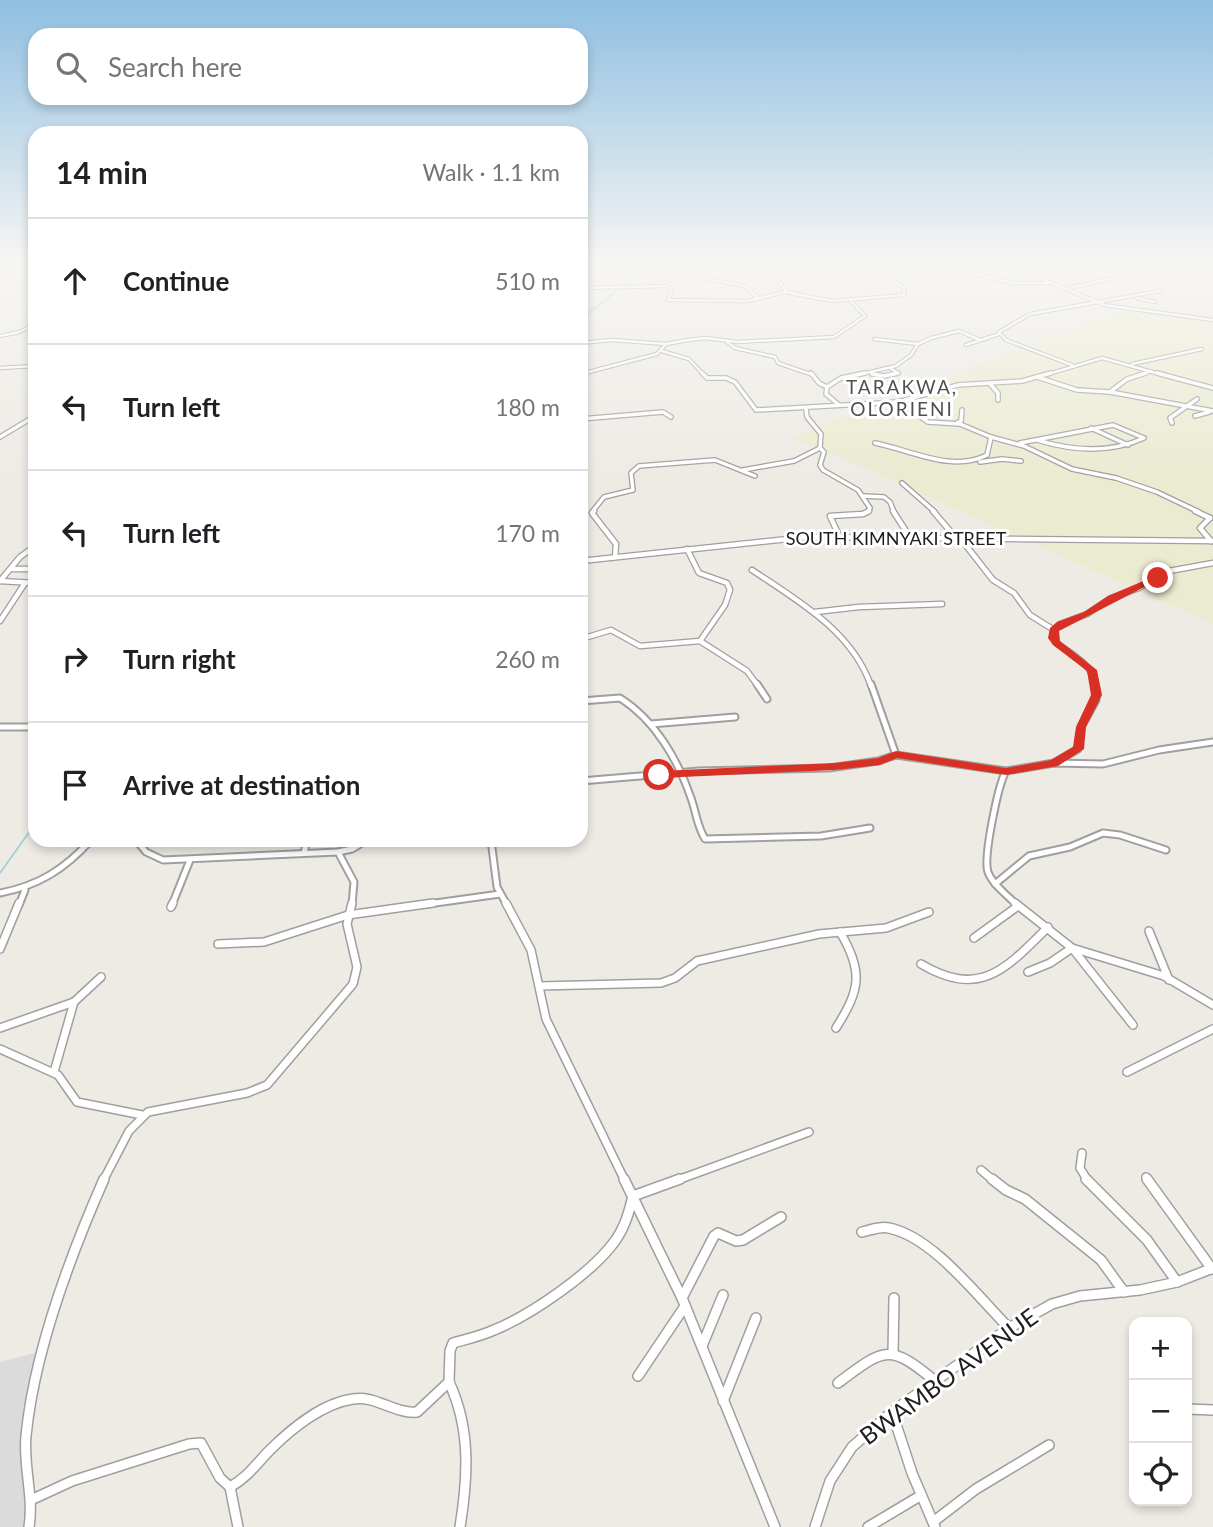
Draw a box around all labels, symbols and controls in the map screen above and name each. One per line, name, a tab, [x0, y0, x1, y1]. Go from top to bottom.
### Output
search box	[28, 28, 588, 105]
icon: search	[52, 48, 90, 86]
text: Search here	[108, 51, 242, 83]
text: 14 min	[56, 154, 148, 190]
text: Walk · 1.1 km	[423, 158, 560, 186]
icon: ahead	[56, 262, 94, 300]
text: Continue	[123, 265, 229, 297]
text: 510 m	[495, 267, 560, 295]
district label: TARAKWA, OLORIENI	[846, 375, 958, 420]
icon: left	[56, 388, 94, 426]
text: Turn left	[123, 391, 220, 423]
text: 180 m	[495, 393, 560, 421]
icon: left	[56, 514, 94, 552]
text: Turn left	[123, 517, 220, 549]
text: 170 m	[495, 519, 560, 547]
street label: SOUTH KIMNYAKI STREET	[786, 527, 1007, 549]
route end	[1142, 562, 1173, 593]
icon: right	[56, 640, 94, 678]
text: Turn right	[123, 643, 236, 675]
text: 260 m	[495, 645, 560, 673]
route start	[643, 759, 674, 790]
icon: arrive	[56, 766, 94, 804]
text: Arrive at destination	[123, 769, 360, 801]
street label: BWAMBO AVENUE	[854, 1302, 1043, 1450]
map controls	[1129, 1317, 1192, 1506]
button: +	[1129, 1317, 1192, 1380]
button: −	[1129, 1380, 1192, 1443]
button: locate	[1129, 1443, 1192, 1506]

